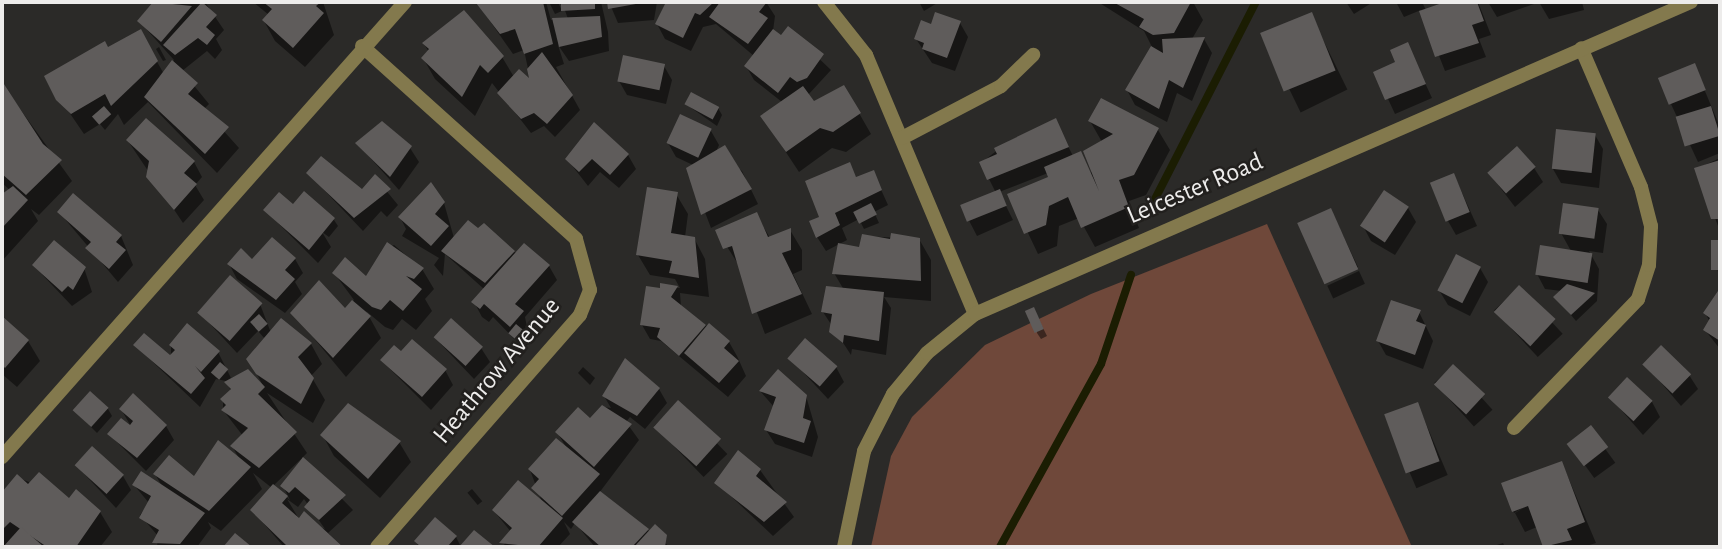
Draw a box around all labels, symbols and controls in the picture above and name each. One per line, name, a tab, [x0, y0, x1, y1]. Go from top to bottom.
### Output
street label: Leicester Road	[1122, 146, 1268, 232]
street label: Heathrow Avenue	[427, 292, 567, 450]

